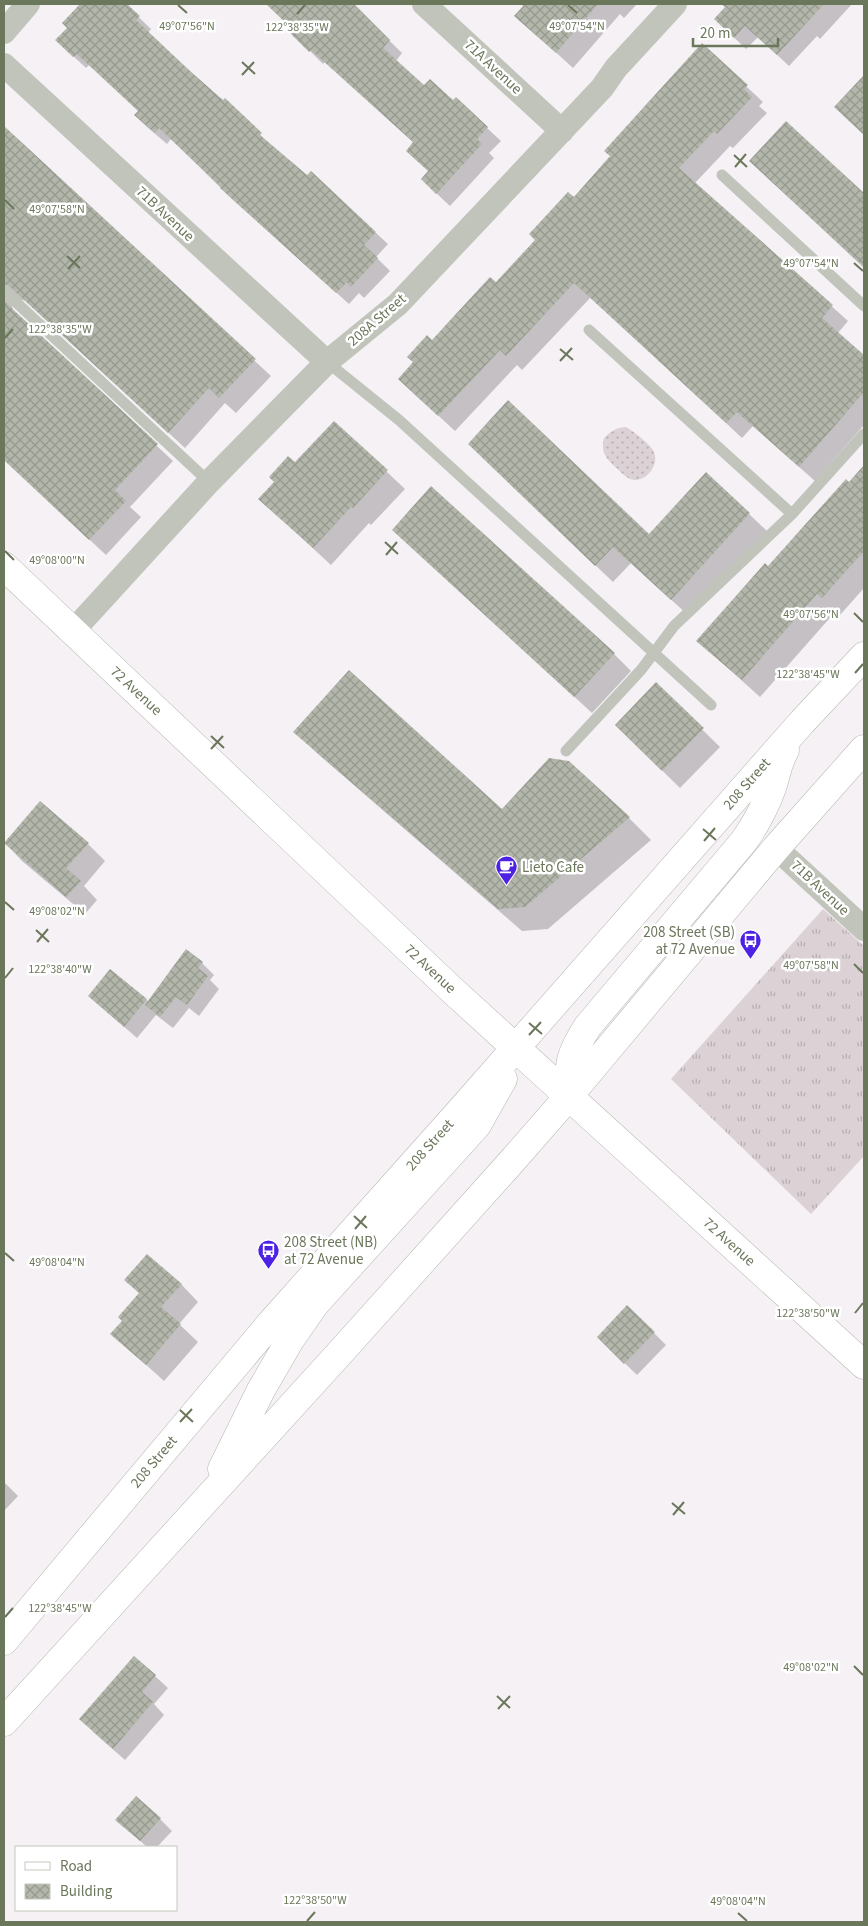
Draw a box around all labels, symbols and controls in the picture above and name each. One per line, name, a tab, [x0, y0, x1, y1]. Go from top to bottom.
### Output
scale bar	[693, 15, 778, 47]
text: 49°07'56"N	[159, 18, 215, 35]
text: 49°07'54"N	[549, 18, 605, 35]
text: 122°38'35"W	[265, 19, 329, 36]
text: 20 m	[700, 23, 730, 44]
street label: 71A Avenue	[459, 35, 527, 99]
street label: 71B Avenue	[131, 181, 199, 247]
text: 49°07'58"N	[29, 201, 85, 218]
text: 49°07'54"N	[783, 255, 839, 272]
street label: 208A Street	[343, 289, 411, 351]
text: 122°38'35"W	[28, 321, 92, 338]
text: 49°08'00"N	[29, 552, 85, 569]
text: 49°07'56"N	[783, 606, 839, 623]
street label: 72 Avenue	[105, 661, 167, 721]
text: 122°38'45"W	[776, 666, 840, 683]
street label: 208 Street	[718, 753, 776, 815]
cafe icon: Lieto Cafe	[494, 855, 518, 886]
street label: 71B Avenue	[786, 855, 854, 921]
place label: Lieto Cafe	[522, 857, 584, 878]
text: 49°08'02"N	[29, 903, 85, 920]
place label: 208 Street (SB) at 72 Avenue	[643, 922, 735, 960]
bus stop icon: 208 Street (SB) at 72 Avenue	[739, 929, 763, 960]
street label: 72 Avenue	[399, 939, 461, 999]
text: 49°07'58"N	[783, 957, 839, 974]
text: 122°38'40"W	[28, 961, 92, 978]
street label: 208 Street	[401, 1115, 459, 1175]
street label: 72 Avenue	[698, 1213, 760, 1271]
place label: 208 Street (NB) at 72 Avenue	[284, 1232, 378, 1270]
bus stop icon: 208 Street (NB) at 72 Avenue	[256, 1239, 280, 1270]
text: 49°08'04"N	[29, 1254, 85, 1271]
text: 122°38'50"W	[776, 1305, 840, 1322]
street label: 208 Street	[126, 1431, 182, 1493]
text: 122°38'45"W	[28, 1600, 92, 1617]
text: 49°08'02"N	[783, 1659, 839, 1676]
legend	[15, 1846, 178, 1911]
text: Road	[60, 1856, 92, 1877]
text: Building	[60, 1881, 113, 1902]
text: 122°38'50"W	[283, 1892, 347, 1909]
text: 49°08'04"N	[710, 1893, 766, 1910]

